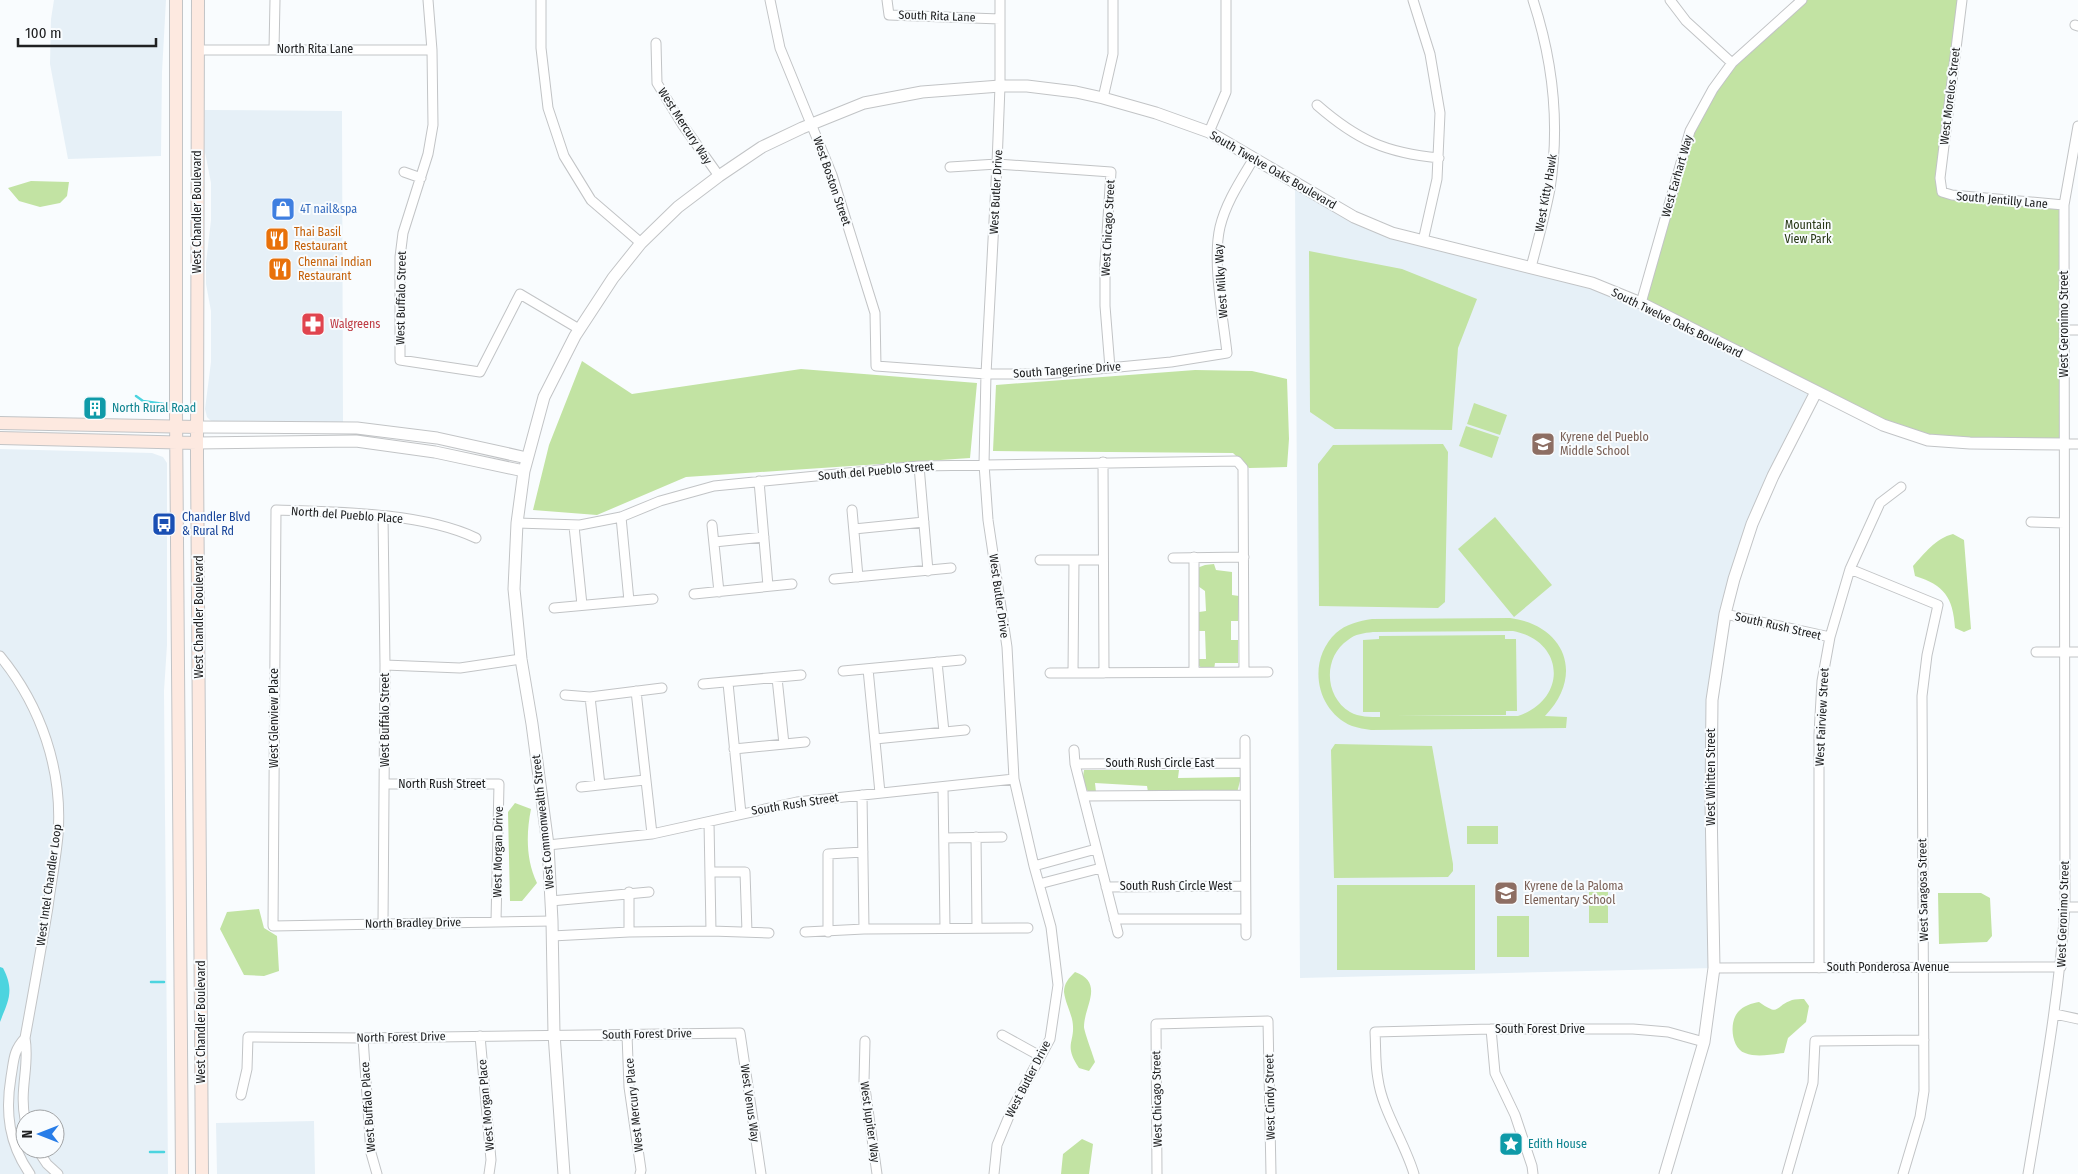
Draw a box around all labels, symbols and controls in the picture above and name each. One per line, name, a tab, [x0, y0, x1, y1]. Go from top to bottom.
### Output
street label: South Rita Lane	[898, 8, 976, 24]
scale bar	[18, 15, 155, 47]
text: 100 m	[25, 24, 62, 42]
street label: North Rita Lane	[277, 42, 353, 56]
street label: West Morelos Street	[1937, 46, 1963, 146]
street label: West Mercury Way	[655, 85, 715, 167]
street label: South Twelve Oaks Boulevard	[1207, 128, 1339, 212]
street label: West Earhart Way	[1659, 133, 1696, 219]
street label: West Boston Street	[810, 135, 854, 227]
street label: West Butler Drive	[987, 149, 1005, 235]
street label: West Chandler Boulevard	[190, 150, 204, 274]
street label: West Kitty Hawk	[1532, 153, 1560, 233]
street label: West Chicago Street	[1098, 179, 1118, 277]
street label: South Jentilly Lane	[1956, 189, 2048, 211]
shop icon: 4T nail&spa	[270, 196, 296, 222]
place label: 4T nail&spa	[300, 202, 357, 216]
park label: Mountain View Park	[1784, 218, 1832, 246]
place label: Thai Basil Restaurant	[294, 225, 347, 253]
restaurant icon: Thai Basil Restaurant	[264, 226, 290, 252]
street label: West Milky Way	[1211, 243, 1231, 319]
street label: West Buffalo Street	[393, 251, 409, 345]
place label: Chennai Indian Restaurant	[298, 255, 372, 283]
restaurant icon: Chennai Indian Restaurant	[267, 256, 293, 282]
street label: West Geronimo Street	[2057, 271, 2071, 377]
street label: South Twelve Oaks Boulevard	[1609, 285, 1745, 361]
pharmacy icon: Walgreens	[300, 311, 326, 337]
place label: Walgreens	[330, 317, 380, 331]
street label: South Tangerine Drive	[1013, 359, 1121, 381]
building icon: North Rural Road	[82, 395, 108, 421]
place label: North Rural Road	[112, 401, 196, 415]
place label: Kyrene del Pueblo Middle School	[1560, 430, 1649, 458]
school or university icon: Kyrene del Pueblo Middle School	[1530, 431, 1556, 457]
street label: South del Pueblo Street	[817, 459, 935, 483]
street label: North del Pueblo Place	[291, 504, 403, 526]
place label: Chandler Blvd & Rural Rd	[182, 510, 250, 538]
bus stop icon: Chandler Blvd & Rural Rd	[151, 511, 177, 537]
street label: West Butler Drive	[986, 553, 1012, 639]
street label: West Chandler Boulevard	[192, 555, 206, 679]
street label: South Rush Street	[1733, 609, 1823, 643]
street label: West Fairview Street	[1812, 667, 1832, 767]
street label: West Glenview Place	[267, 668, 281, 768]
street label: West Buffalo Street	[378, 673, 392, 767]
street label: West Whitten Street	[1704, 728, 1718, 826]
street label: West Commonwealth Street	[529, 754, 557, 890]
street label: South Rush Circle East	[1106, 756, 1215, 770]
street label: North Rush Street	[398, 777, 486, 791]
street label: South Rush Street	[750, 790, 840, 818]
street label: West Morgan Drive	[490, 806, 506, 898]
street label: West Intel Chandler Loop	[34, 823, 64, 947]
street label: West Saragosa Street	[1915, 838, 1931, 942]
street label: West Geronimo Street	[2054, 860, 2072, 968]
street label: South Rush Circle West	[1120, 879, 1232, 893]
place label: Kyrene de la Paloma Elementary School	[1524, 879, 1623, 907]
school or university icon: Kyrene de la Paloma Elementary School	[1493, 880, 1519, 906]
street label: North Bradley Drive	[365, 915, 461, 931]
street label: West Chandler Boulevard	[194, 960, 208, 1084]
street label: South Ponderosa Avenue	[1827, 960, 1949, 974]
street label: South Forest Drive	[1495, 1022, 1585, 1036]
street label: South Forest Drive	[602, 1026, 692, 1042]
street label: North Forest Drive	[356, 1029, 446, 1045]
street label: West Butler Drive	[1003, 1038, 1054, 1120]
street label: West Chicago Street	[1149, 1050, 1165, 1148]
street label: West Cindy Street	[1262, 1054, 1278, 1140]
street label: West Mercury Place	[622, 1057, 646, 1153]
street label: West Morgan Place	[475, 1059, 497, 1151]
street label: West Buffalo Place	[358, 1061, 378, 1153]
street label: West Venus Way	[738, 1063, 762, 1144]
street label: West Jupiter Way	[857, 1080, 883, 1164]
north arrow	[15, 1109, 65, 1159]
text: N	[19, 1130, 36, 1138]
place icon: Edith House	[1498, 1131, 1524, 1157]
place label: Edith House	[1528, 1137, 1587, 1151]

